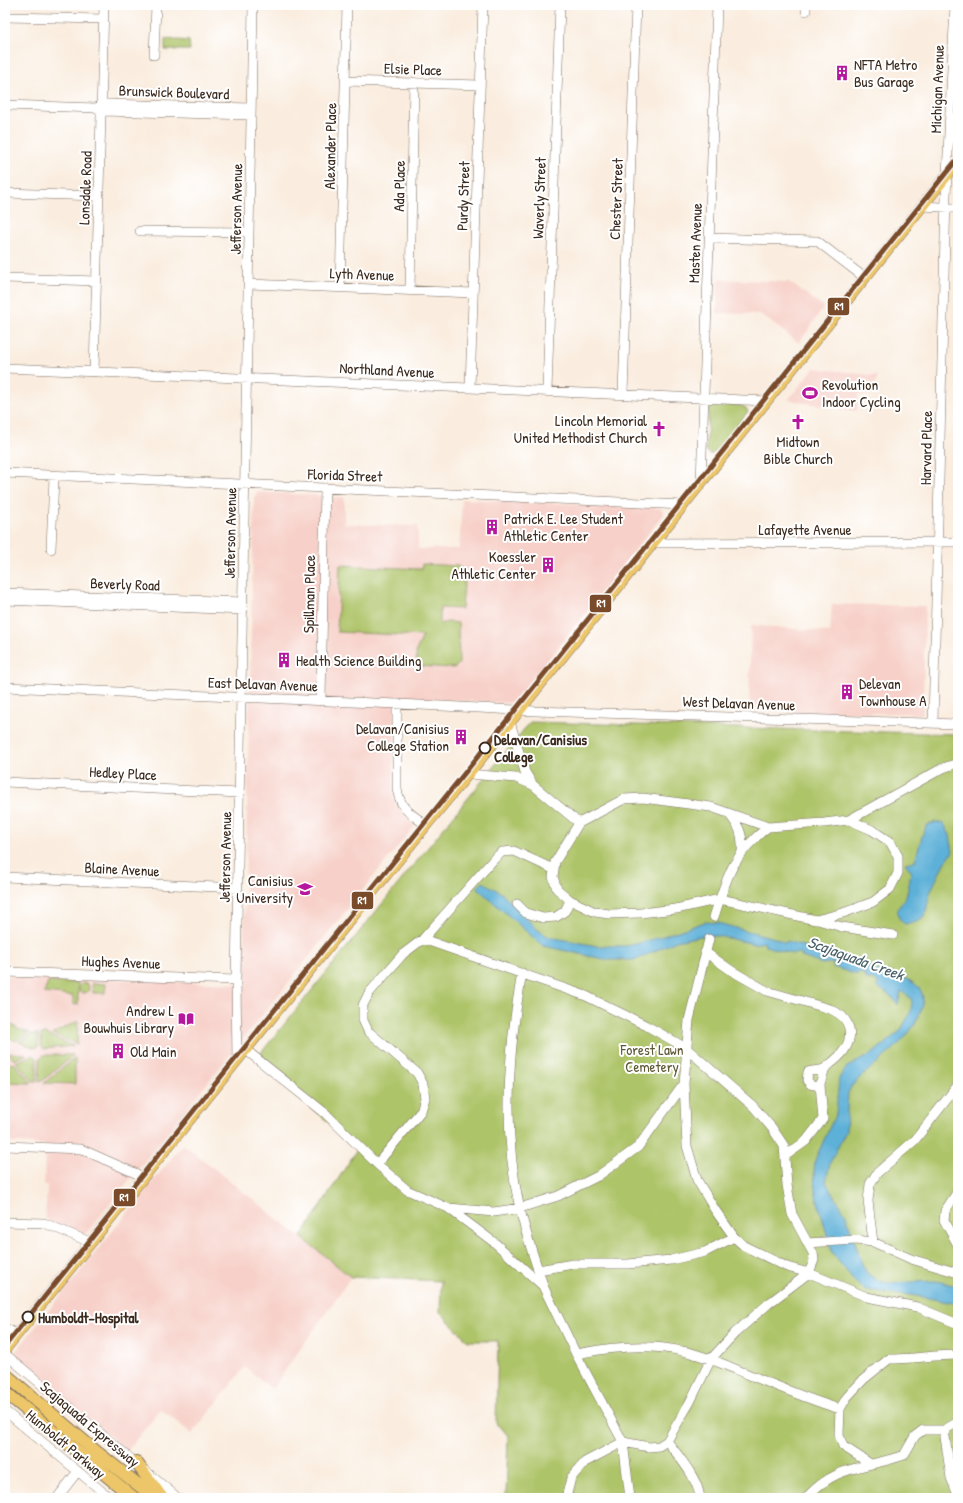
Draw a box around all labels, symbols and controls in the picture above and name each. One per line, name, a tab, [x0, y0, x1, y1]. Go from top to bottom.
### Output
street label: Michigan Avenue	[925, 44, 949, 134]
place label: NFTA Metro Bus Garage	[854, 54, 917, 92]
street label: Elsie Place	[384, 57, 442, 81]
building icon: NFTA Metro Bus Garage	[833, 64, 851, 82]
street label: Brunswick Boulevard	[118, 80, 230, 104]
street label: Alexander Place	[319, 103, 341, 189]
street label: Lonsdale Road	[73, 151, 97, 225]
street label: Waverly Street	[527, 156, 551, 239]
street label: Chester Street	[604, 157, 628, 240]
street label: Ada Place	[388, 160, 410, 212]
street label: Purdy Street	[451, 160, 475, 231]
street label: Jefferson Avenue	[225, 163, 247, 255]
street label: Masten Avenue	[683, 203, 707, 283]
street label: Lyth Avenue	[329, 262, 395, 286]
line badge: R1	[827, 297, 850, 316]
text: R1	[835, 299, 844, 313]
street label: Northland Avenue	[339, 357, 435, 383]
place label: Revolution Indoor Cycling	[822, 374, 901, 412]
sports icon: Revolution Indoor Cycling	[801, 384, 819, 402]
place label: Lincoln Memorial United Methodist Church	[514, 410, 647, 448]
street label: Harvard Place	[915, 411, 937, 485]
church icon: Midtown Bible Church	[789, 413, 807, 431]
church icon: Lincoln Memorial United Methodist Church	[650, 420, 668, 438]
place label: Midtown Bible Church	[764, 431, 832, 469]
street label: Florida Street	[306, 463, 384, 487]
street label: Jefferson Avenue	[219, 487, 241, 579]
place label: Patrick E. Lee Student Athletic Center	[504, 508, 624, 546]
building icon: Patrick E. Lee Student Athletic Center	[483, 518, 501, 536]
street label: Lafayette Avenue	[759, 519, 851, 540]
place label: Koessler Athletic Center	[452, 546, 536, 584]
street label: Spillman Place	[298, 555, 320, 633]
building icon: Koessler Athletic Center	[539, 556, 557, 574]
street label: Beverly Road	[90, 572, 160, 596]
line badge: R1	[589, 594, 612, 613]
text: R1	[597, 596, 606, 610]
place label: Health Science Building	[296, 650, 422, 671]
building icon: Health Science Building	[275, 651, 293, 669]
street label: East Delavan Avenue	[208, 672, 318, 696]
place label: Delevan Townhouse A	[859, 673, 927, 711]
building icon: Delevan Townhouse A	[838, 683, 856, 701]
street label: West Delavan Avenue	[682, 691, 796, 715]
place label: Delavan/Canisius College Station	[356, 718, 449, 756]
building icon: Delavan/Canisius College Station	[452, 728, 470, 746]
place label: Delavan/Canisius College	[494, 729, 587, 768]
marker: Delavan/Canisius College	[478, 741, 492, 755]
street label: Hedley Place	[89, 761, 157, 785]
street label: Jefferson Avenue	[214, 811, 236, 903]
street label: Blaine Avenue	[84, 857, 160, 881]
place label: Canisius University	[236, 870, 293, 908]
school or university icon: Canisius University	[296, 880, 314, 898]
line badge: R1	[351, 891, 374, 910]
text: R1	[358, 893, 367, 907]
water label: Scajaquada Creek	[805, 930, 908, 986]
street label: Hughes Avenue	[81, 950, 161, 974]
place label: Andrew L Bouwhuis Library	[84, 1000, 174, 1038]
library icon: Andrew L Bouwhuis Library	[177, 1010, 195, 1028]
park label: Forest Lawn Cemetery	[620, 1039, 684, 1077]
place label: Old Main	[130, 1041, 177, 1062]
building icon: Old Main	[109, 1042, 127, 1060]
line badge: R1	[113, 1188, 136, 1207]
text: R1	[120, 1190, 129, 1204]
place label: Humboldt–Hospital	[38, 1307, 139, 1329]
marker: Humboldt–Hospital	[21, 1310, 35, 1324]
street label: Scajaquada Expressway	[36, 1376, 144, 1472]
street label: Humboldt Parkway	[22, 1404, 110, 1484]

